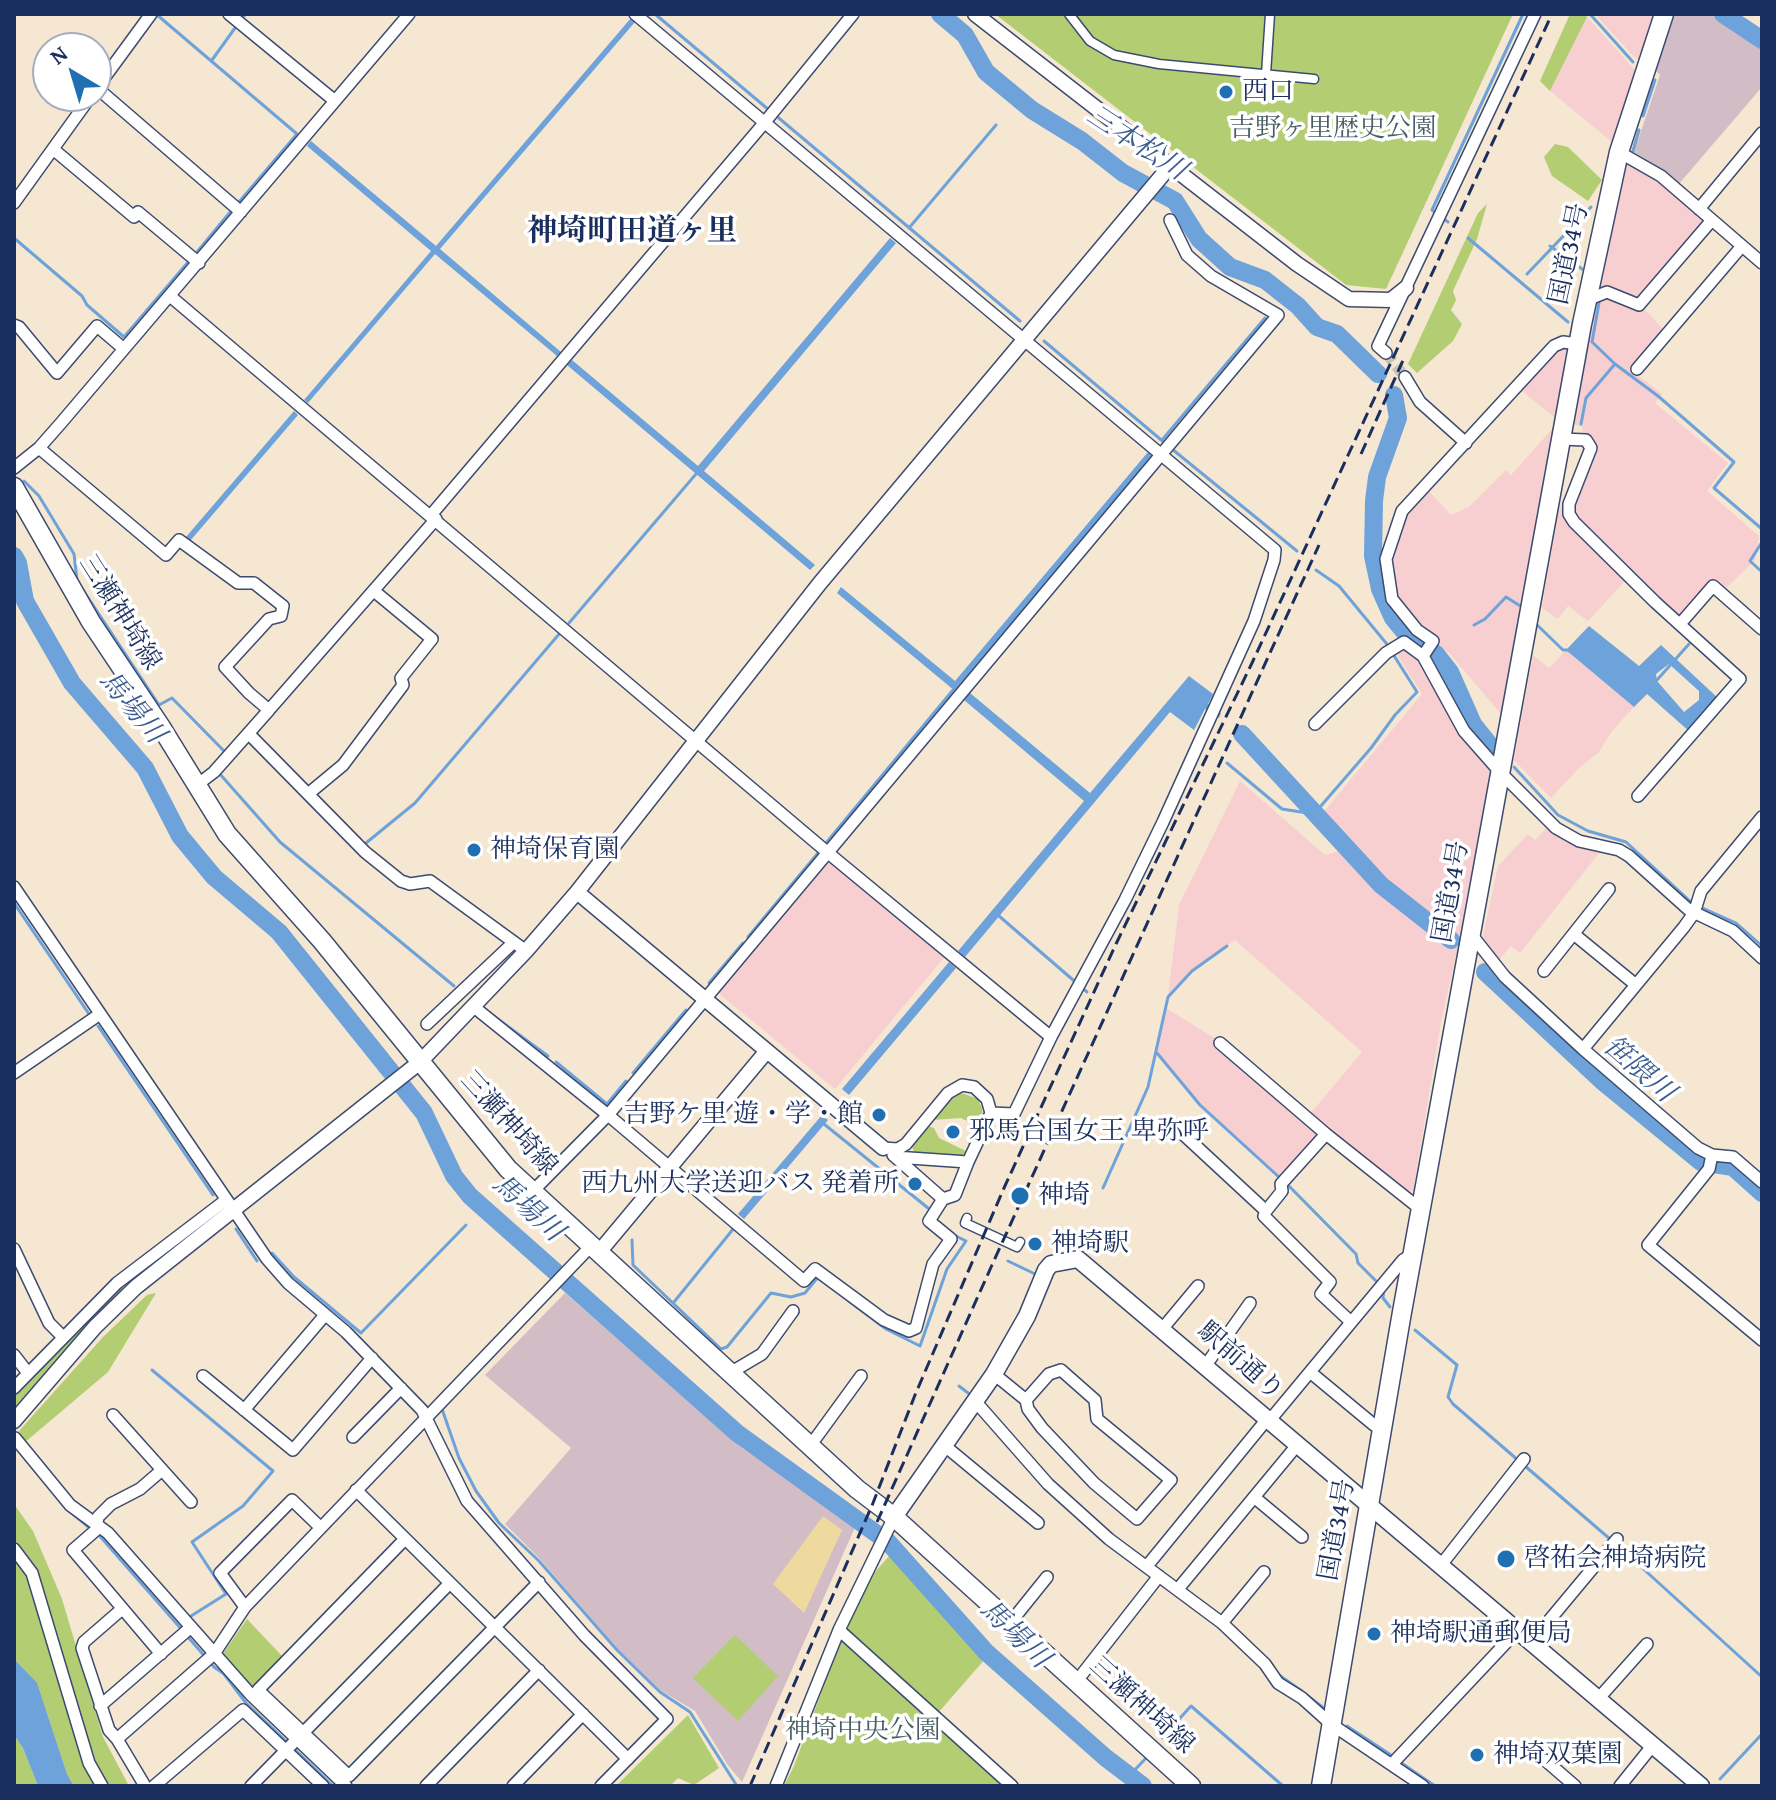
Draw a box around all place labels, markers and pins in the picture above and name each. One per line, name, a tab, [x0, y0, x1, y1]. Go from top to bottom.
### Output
place label: 西口	[1242, 76, 1294, 108]
marker: 西口	[1217, 83, 1235, 101]
place label: 神埼保育園	[490, 834, 620, 866]
marker: 神埼保育園	[465, 841, 483, 859]
place label: 吉野ケ里 遊・学・館	[623, 1099, 863, 1131]
marker: 吉野ケ里 遊・学・館	[870, 1106, 888, 1124]
place label: 邪馬台国女王 卑弥呼	[969, 1116, 1209, 1148]
marker: 邪馬台国女王 卑弥呼	[944, 1123, 962, 1141]
place label: 西九州大学送迎バス 発着所	[581, 1168, 899, 1200]
marker: 西九州大学送迎バス 発着所	[906, 1175, 924, 1193]
place label: 神埼	[1038, 1180, 1090, 1212]
marker: 神埼	[1009, 1185, 1031, 1207]
place label: 神埼駅	[1051, 1228, 1129, 1260]
marker: 神埼駅	[1026, 1235, 1044, 1253]
place label: 啓祐会神埼病院	[1524, 1543, 1706, 1575]
marker: 啓祐会神埼病院	[1495, 1548, 1517, 1570]
place label: 神埼駅通郵便局	[1390, 1618, 1572, 1650]
marker: 神埼駅通郵便局	[1365, 1625, 1383, 1643]
place label: 神埼双葉園	[1493, 1739, 1623, 1771]
marker: 神埼双葉園	[1468, 1746, 1486, 1764]

